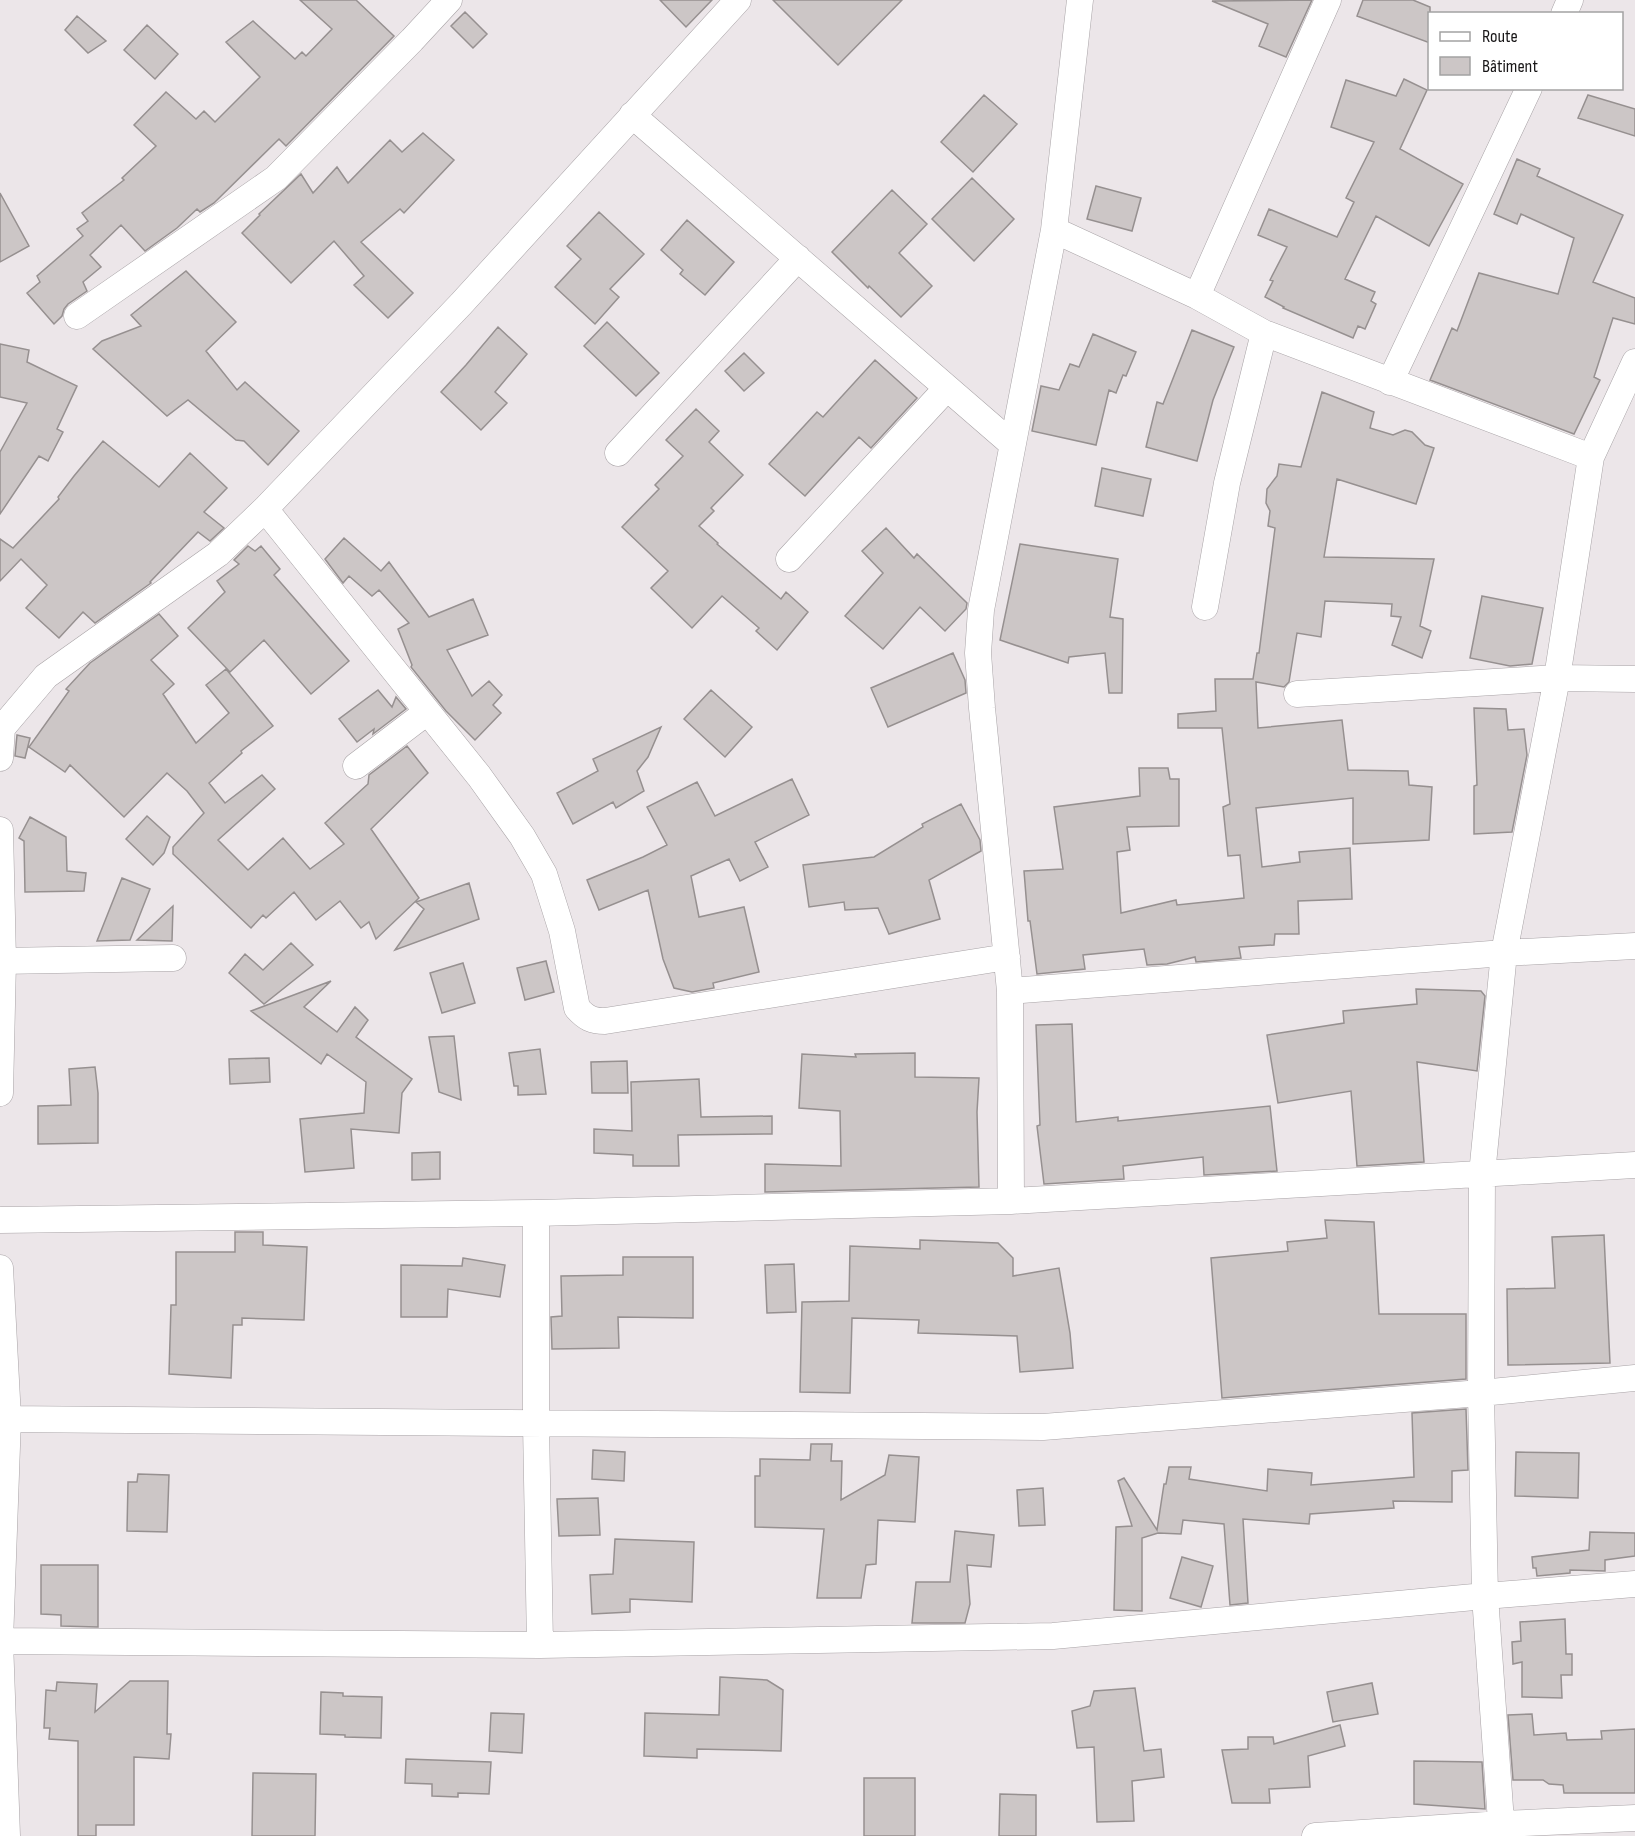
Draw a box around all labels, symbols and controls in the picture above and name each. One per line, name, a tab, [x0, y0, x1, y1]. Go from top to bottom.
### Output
legend	[1428, 12, 1623, 90]
text: Route	[1482, 26, 1518, 47]
text: Bâtiment	[1482, 56, 1538, 77]

